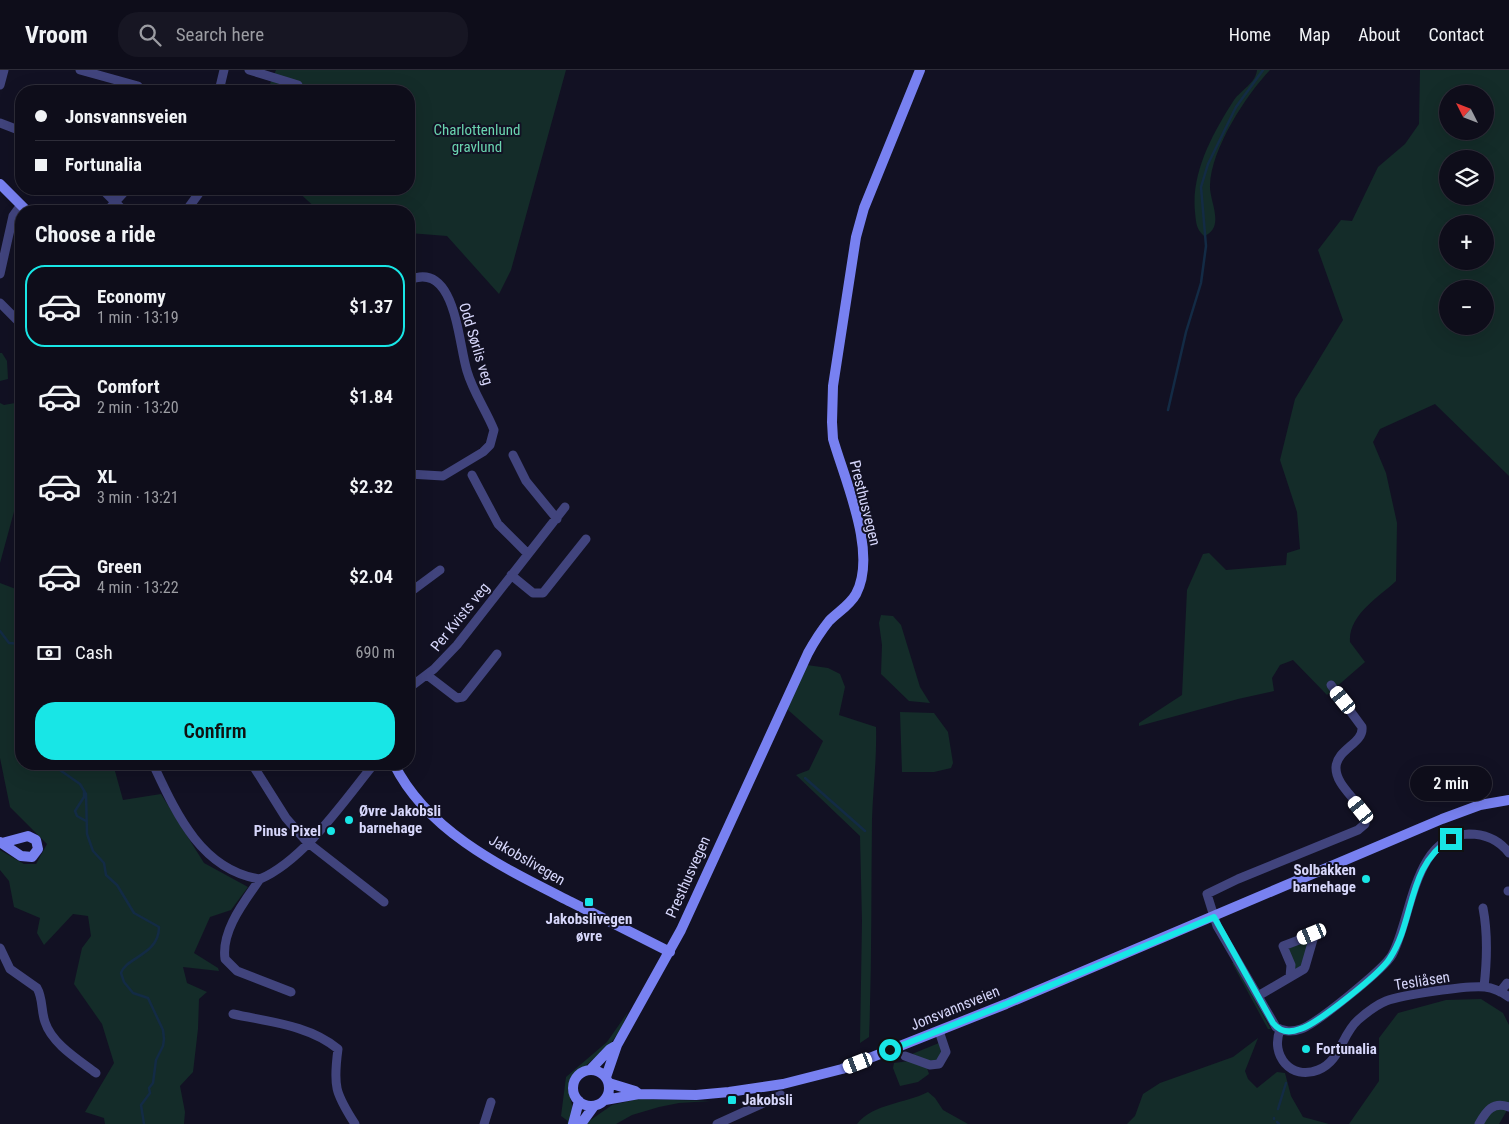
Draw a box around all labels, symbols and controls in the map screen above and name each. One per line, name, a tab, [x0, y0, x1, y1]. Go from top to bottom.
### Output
search box	[118, 12, 468, 57]
text: Vroom	[25, 21, 88, 49]
icon: search	[136, 21, 164, 49]
text: Search here	[176, 23, 264, 46]
text: Home	[1229, 24, 1271, 45]
text: Map	[1299, 24, 1330, 45]
text: About	[1358, 24, 1400, 45]
text: Contact	[1428, 24, 1484, 45]
north arrow	[1439, 85, 1494, 140]
map controls	[1439, 85, 1494, 335]
text: Jonsvannsveien	[65, 105, 187, 128]
park label: Charlottenlund gravlund	[433, 121, 521, 156]
button: layers	[1439, 150, 1494, 205]
text: Fortunalia	[65, 153, 142, 176]
button: +	[1439, 215, 1494, 270]
text: Choose a ride	[35, 222, 156, 247]
button: −	[1439, 280, 1494, 335]
icon: car	[37, 284, 82, 329]
text: Economy	[97, 285, 166, 308]
text: $1.37	[349, 295, 393, 318]
street label: Odd Sørlis veg	[455, 301, 497, 387]
text: 1 min · 13:19	[97, 308, 179, 327]
icon: car	[37, 374, 82, 419]
text: Comfort	[97, 375, 160, 398]
text: $1.84	[349, 385, 393, 408]
text: 2 min · 13:20	[97, 398, 179, 417]
street label: Presthusvegen	[846, 458, 884, 548]
icon: car	[37, 464, 82, 509]
text: XL	[97, 465, 117, 488]
text: $2.32	[349, 475, 393, 498]
text: 3 min · 13:21	[97, 488, 179, 507]
icon: car	[37, 554, 82, 599]
text: Green	[97, 555, 142, 578]
text: $2.04	[349, 565, 393, 588]
text: 4 min · 13:22	[97, 578, 179, 597]
street label: Per Kvists veg	[427, 579, 493, 655]
icon: cash	[35, 639, 63, 667]
text: Cash	[75, 641, 113, 664]
text: 690 m	[356, 643, 395, 662]
car	[1327, 684, 1358, 716]
button: Confirm	[35, 702, 395, 760]
callout: 2 min	[1410, 766, 1492, 802]
text: 2 min	[1433, 774, 1469, 793]
car	[1345, 794, 1376, 826]
place label: Øvre Jakobsli barnehage	[359, 802, 441, 837]
marker: Øvre Jakobsli barnehage	[343, 814, 355, 826]
place label: Pinus Pixel	[254, 822, 321, 840]
marker: Pinus Pixel	[325, 825, 337, 837]
route end	[1440, 828, 1462, 850]
street label: Jakobslivegen	[486, 831, 568, 889]
street label: Presthusvegen	[662, 833, 714, 921]
place label: Solbakken barnehage	[1293, 861, 1356, 896]
marker: Solbakken barnehage	[1360, 873, 1372, 885]
marker: Jakobslivegen øvre	[583, 896, 595, 908]
place label: Jakobslivegen øvre	[546, 910, 632, 945]
car	[1295, 921, 1328, 947]
street label: Tesliåsen	[1393, 968, 1451, 994]
street label: Jonsvannsveien	[908, 982, 1002, 1034]
route start	[879, 1039, 901, 1061]
place label: Fortunalia	[1316, 1040, 1377, 1058]
marker: Fortunalia	[1300, 1043, 1312, 1055]
car	[841, 1051, 874, 1075]
place label: Jakobsli	[742, 1091, 793, 1109]
marker: Jakobsli	[726, 1094, 738, 1106]

